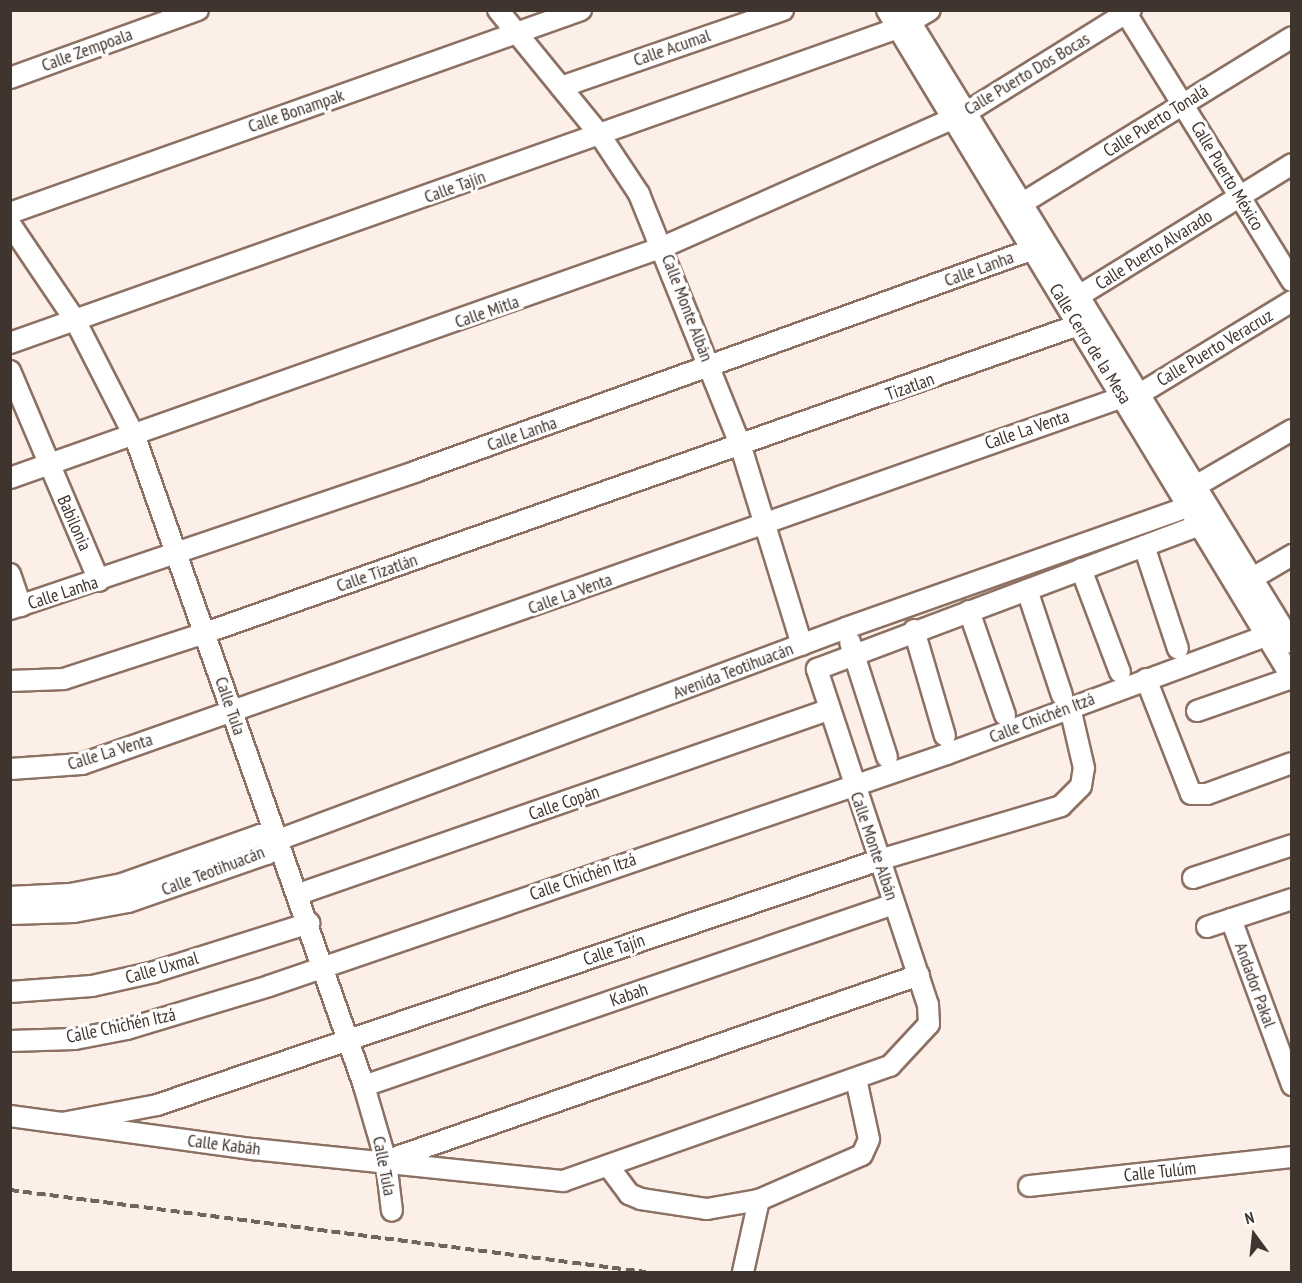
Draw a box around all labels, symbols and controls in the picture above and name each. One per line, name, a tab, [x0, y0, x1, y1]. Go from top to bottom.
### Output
street label: Calle Zempoala	[38, 24, 136, 76]
street label: Calle Acumal	[630, 25, 714, 71]
street label: Calle Puerto Dos Bocas	[960, 28, 1094, 120]
street label: Calle Puerto Tonalá	[1099, 80, 1213, 162]
street label: Calle Bonampak	[245, 85, 347, 137]
street label: Calle Puerto México	[1186, 118, 1268, 234]
street label: Calle Tajín	[421, 166, 489, 208]
street label: Calle Puerto Alvarado	[1091, 205, 1217, 295]
street label: Calle Lanha	[941, 246, 1017, 292]
street label: Calle Monte Albán	[657, 251, 717, 365]
street label: Calle Cerro de la Mesa	[1044, 280, 1136, 408]
street label: Calle Mitla	[452, 291, 522, 333]
street label: Calle Puerto Veracruz	[1153, 305, 1277, 391]
street label: Tizatlan	[883, 368, 937, 406]
street label: Calle La Venta	[982, 405, 1072, 455]
street label: Calle Lanha	[484, 412, 560, 456]
street label: Babilonia	[52, 492, 96, 554]
street label: Calle Tizatlán	[333, 549, 421, 597]
street label: Calle La Venta	[525, 569, 615, 619]
street label: Calle Lanha	[25, 572, 101, 614]
street label: Avenida Teotihuacán	[670, 638, 796, 704]
street label: Calle Tula	[210, 674, 250, 738]
street label: Calle Chichén Itzá	[986, 688, 1098, 748]
street label: Calle La Venta	[65, 729, 155, 775]
street label: Calle Copán	[526, 781, 602, 825]
street label: Calle Monte Albán	[845, 789, 903, 903]
street label: Calle Teotihuacán	[158, 841, 268, 901]
street label: Calle Chichén Itzá	[527, 849, 639, 905]
street label: Calle Tajín	[580, 929, 648, 971]
street label: Andador Pakal	[1230, 940, 1280, 1030]
street label: Calle Uxmal	[123, 947, 201, 989]
street label: Kabah	[607, 979, 651, 1011]
street label: Calle Chichén Itzá	[64, 1004, 178, 1048]
street label: Calle Kabáh	[186, 1130, 262, 1160]
street label: Calle Tula	[368, 1134, 400, 1198]
street label: Calle Tulúm	[1123, 1157, 1197, 1187]
north arrow	[1224, 1205, 1284, 1265]
text: N	[1243, 1207, 1256, 1228]

